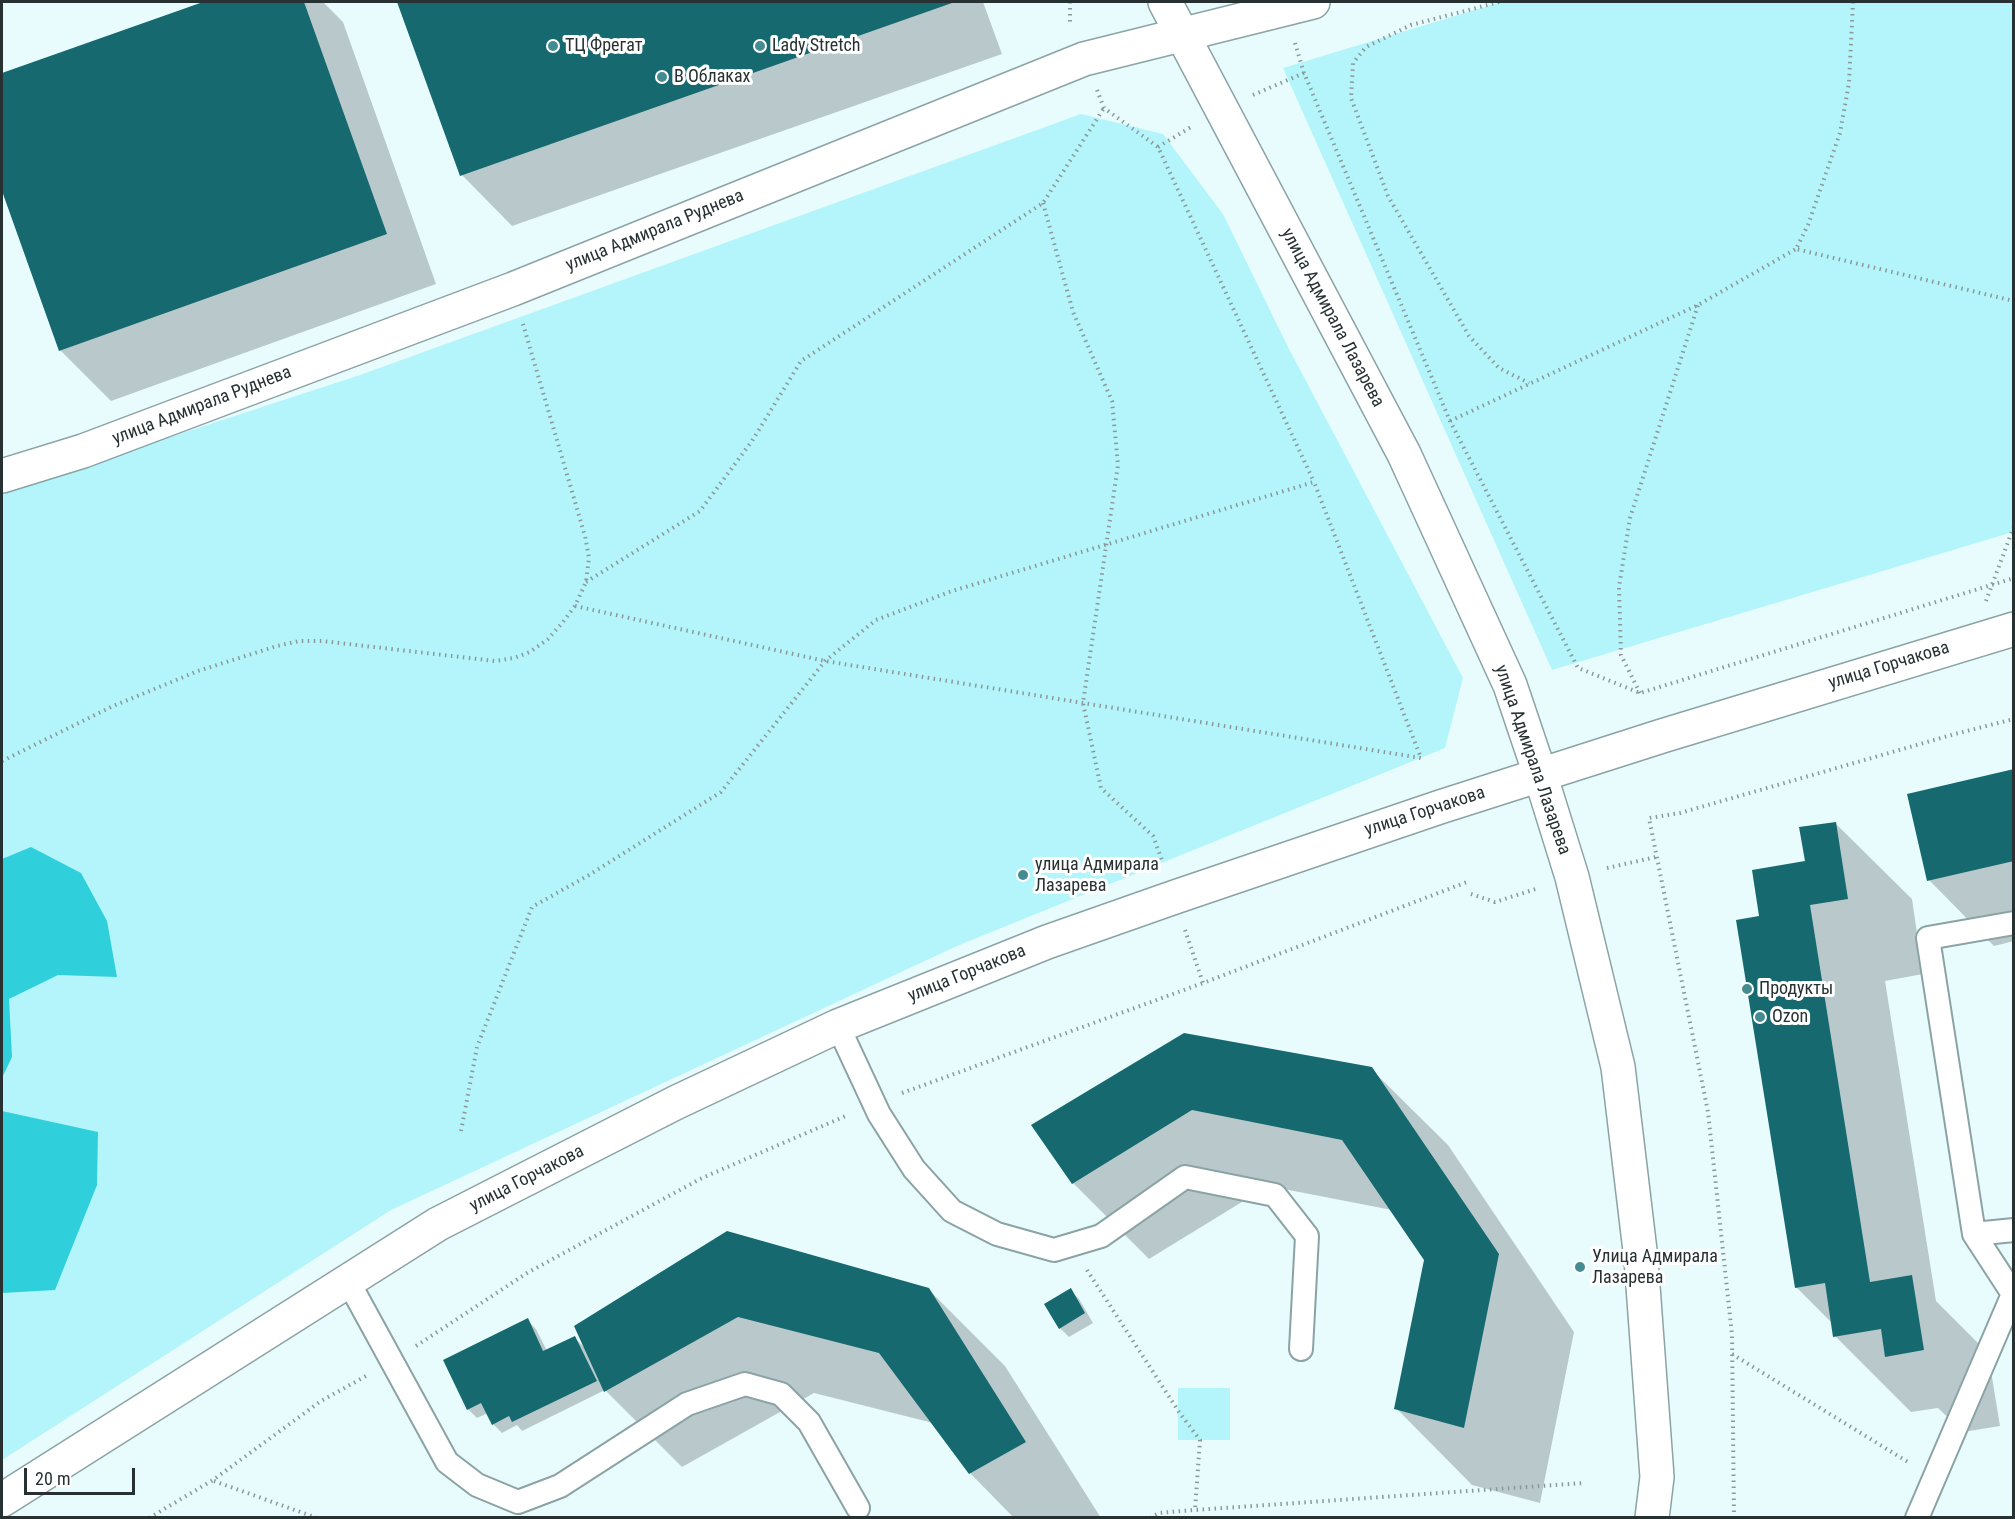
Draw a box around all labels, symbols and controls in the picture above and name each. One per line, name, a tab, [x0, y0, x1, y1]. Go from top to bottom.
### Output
place label: ТЦ Фрегат	[565, 35, 642, 57]
place label: Lady Stretch	[772, 35, 860, 57]
marker: ТЦ Фрегат	[546, 39, 560, 53]
marker: Lady Stretch	[753, 39, 767, 53]
place label: В Облаках	[674, 66, 750, 88]
marker: В Облаках	[655, 70, 669, 84]
street label: улица Адмирала Руднева	[563, 185, 747, 277]
street label: улица Адмирала Лазарева	[1276, 225, 1388, 411]
street label: улица Адмирала Руднева	[109, 362, 295, 450]
street label: улица Горчакова	[1826, 637, 1952, 695]
street label: улица Адмирала Лазарева	[1489, 662, 1575, 858]
street label: улица Горчакова	[1362, 782, 1488, 842]
place label: улица Адмирала Лазарева	[1035, 854, 1159, 896]
marker: улица Адмирала Лазарева	[1016, 868, 1030, 882]
street label: улица Горчакова	[905, 941, 1029, 1007]
place label: Продукты	[1759, 978, 1833, 1000]
marker: Продукты	[1740, 982, 1754, 996]
place label: Ozon	[1772, 1006, 1808, 1028]
marker: Ozon	[1753, 1010, 1767, 1024]
street label: улица Горчакова	[466, 1141, 588, 1217]
place label: Улица Адмирала Лазарева	[1592, 1246, 1718, 1288]
marker: Улица Адмирала Лазарева	[1573, 1260, 1587, 1274]
scale bar	[27, 1456, 138, 1494]
text: 20 m	[35, 1468, 70, 1489]

